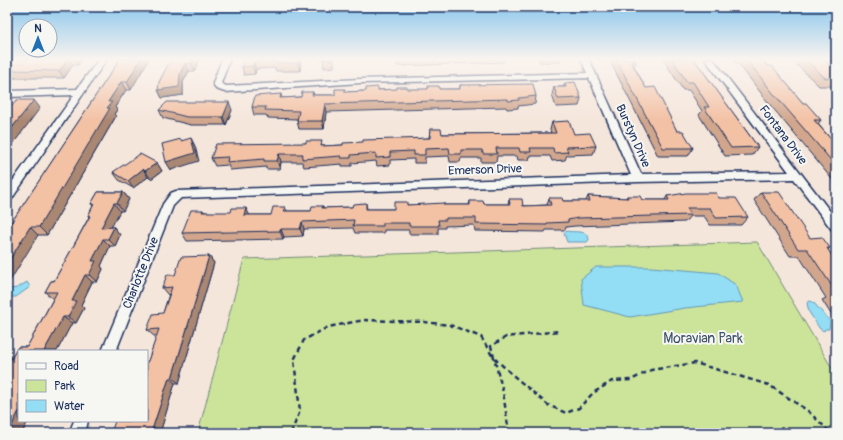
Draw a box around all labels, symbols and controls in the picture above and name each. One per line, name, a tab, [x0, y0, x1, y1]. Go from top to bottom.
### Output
north arrow	[18, 18, 58, 58]
text: N	[34, 22, 42, 35]
street label: Burstyn Drive	[612, 102, 654, 170]
street label: Fontana Drive	[756, 102, 810, 168]
street label: Emerson Drive	[448, 161, 522, 179]
street label: Charlotte Drive	[120, 235, 162, 311]
park label: Moravian Park	[663, 330, 743, 347]
legend	[18, 350, 148, 422]
text: Road	[54, 359, 79, 374]
text: Park	[54, 379, 75, 394]
text: Water	[54, 399, 85, 414]

